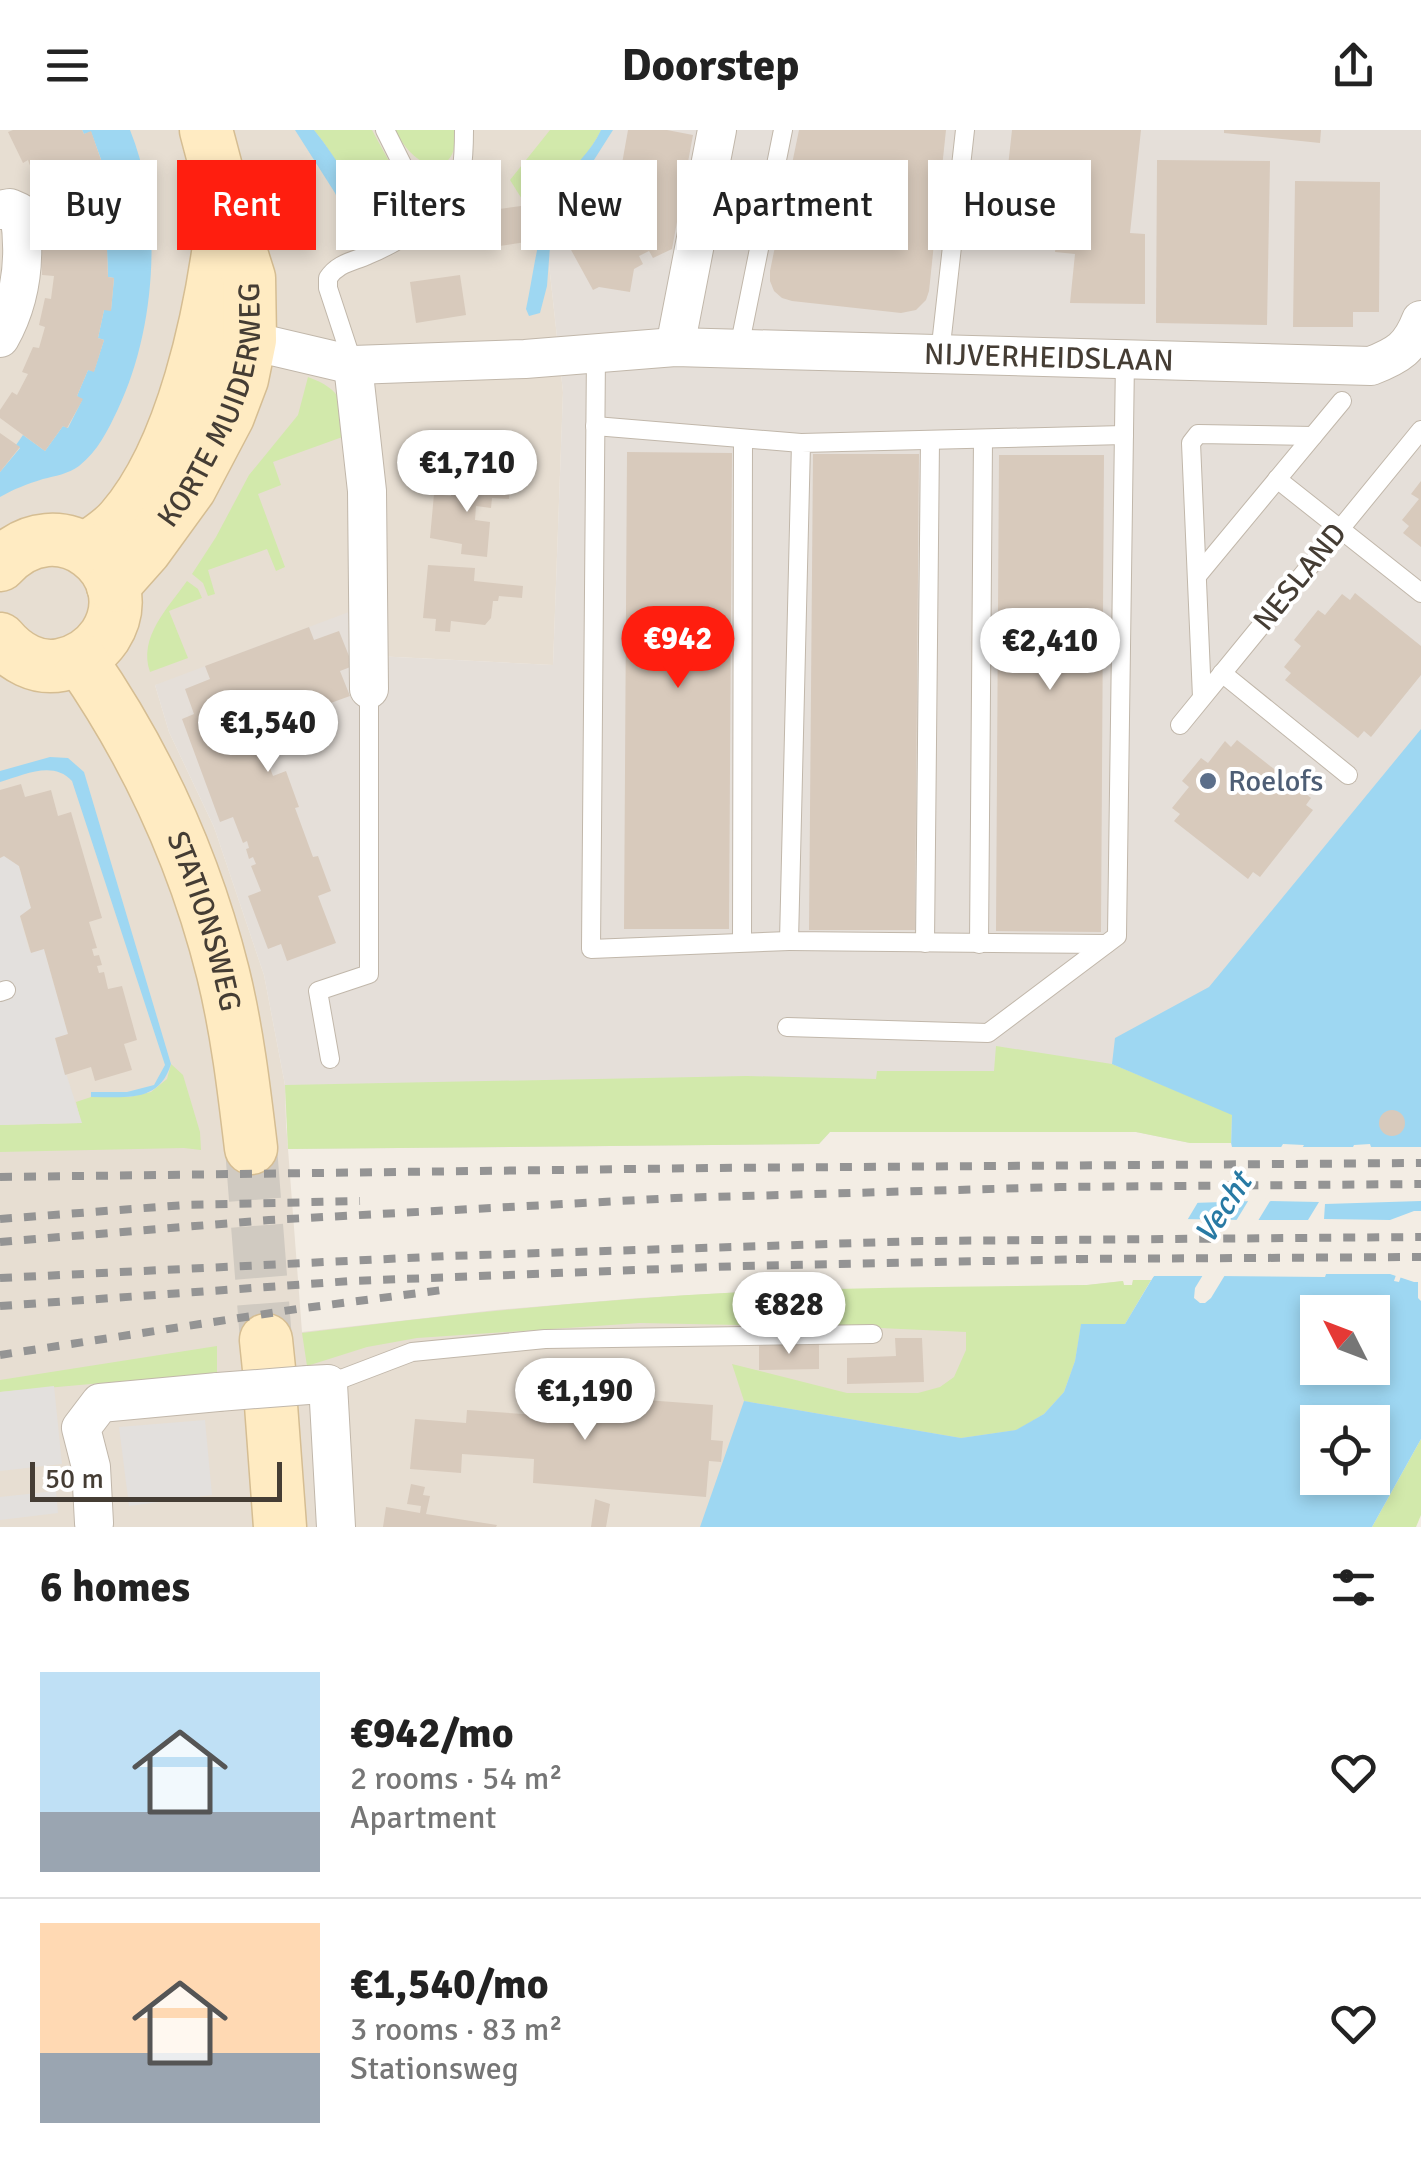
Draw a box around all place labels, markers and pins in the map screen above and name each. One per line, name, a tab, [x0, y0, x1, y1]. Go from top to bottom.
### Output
pin: €1,710	[386, 430, 548, 515]
pin: €942	[619, 606, 737, 691]
pin: €2,410	[969, 608, 1131, 693]
pin: €1,540	[187, 690, 349, 775]
place label: Roelofs	[1228, 763, 1323, 800]
marker: Roelofs	[1197, 770, 1219, 792]
pin: €828	[730, 1272, 848, 1357]
pin: €1,190	[504, 1358, 666, 1443]

